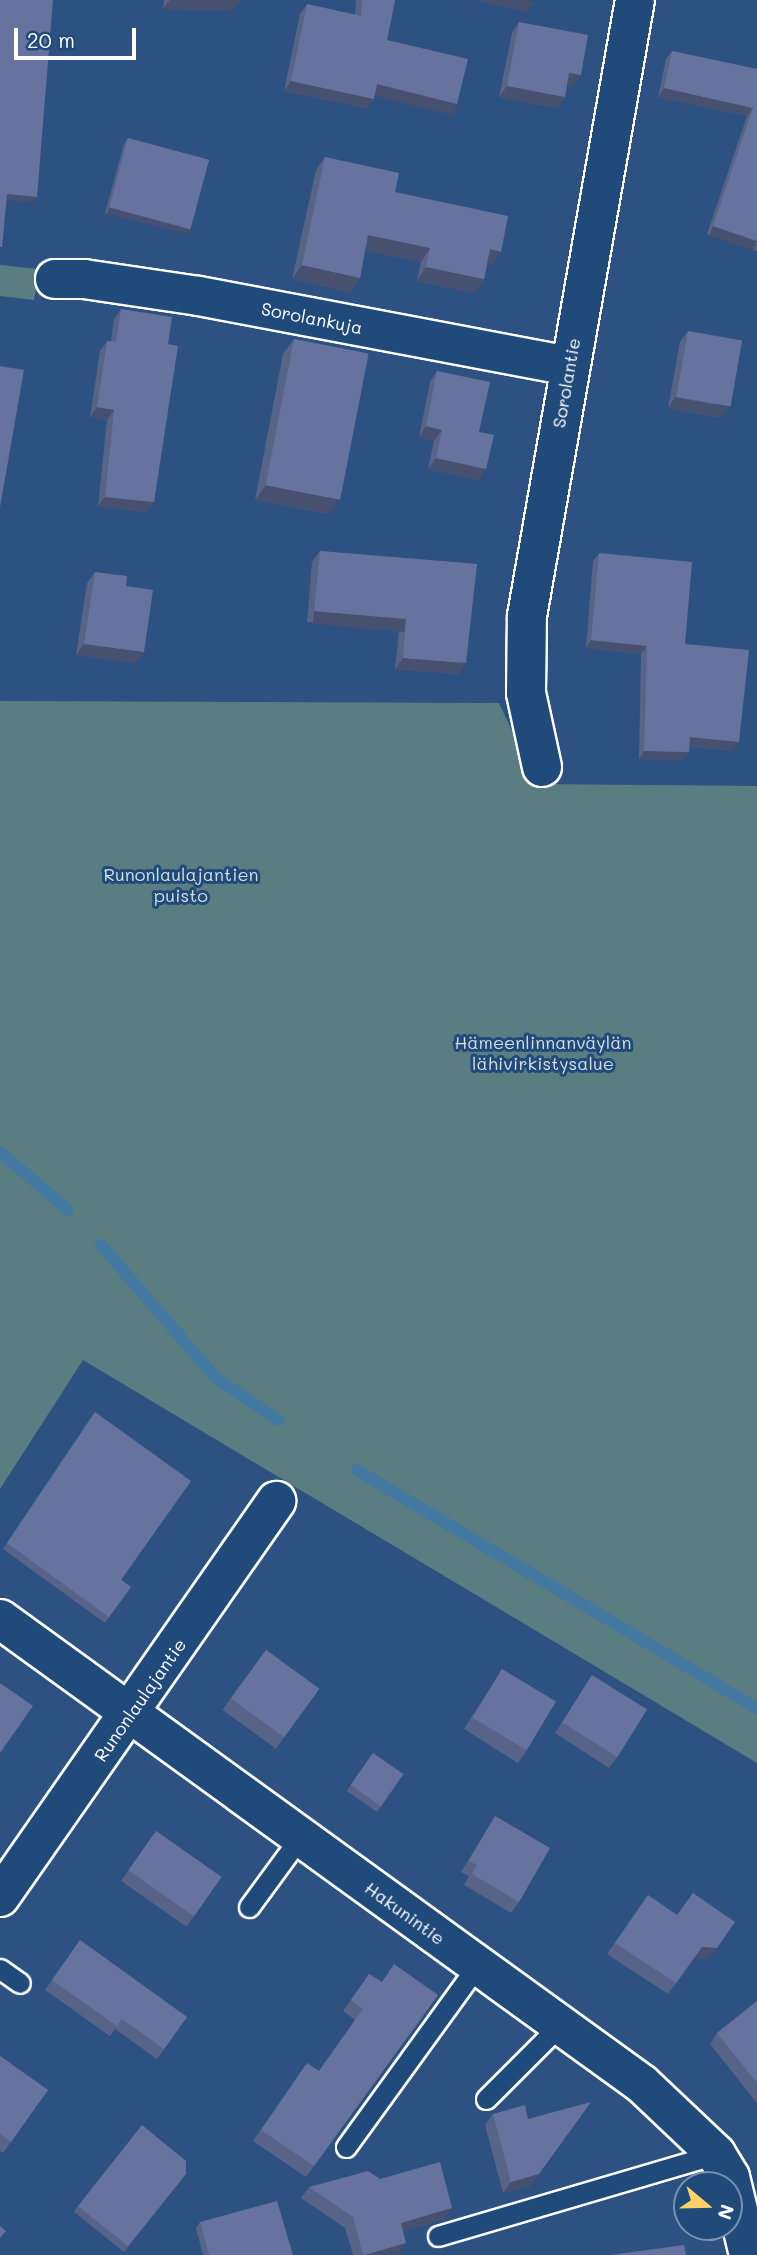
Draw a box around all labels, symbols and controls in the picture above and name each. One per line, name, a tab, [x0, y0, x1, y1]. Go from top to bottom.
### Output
scale bar	[18, 14, 140, 58]
text: 20 m	[27, 26, 75, 53]
street label: Sorolankuja	[259, 298, 365, 338]
street label: Sorolantie	[547, 336, 585, 430]
park label: Runonlaulajantien puisto	[103, 864, 259, 906]
park label: Hämeenlinnanväylän lähivirkistysalue	[455, 1032, 631, 1074]
street label: Runonlaulajantie	[90, 1634, 190, 1766]
street label: Hakunintie	[361, 1877, 449, 1949]
north arrow	[673, 2171, 743, 2241]
text: N	[712, 2201, 741, 2223]

